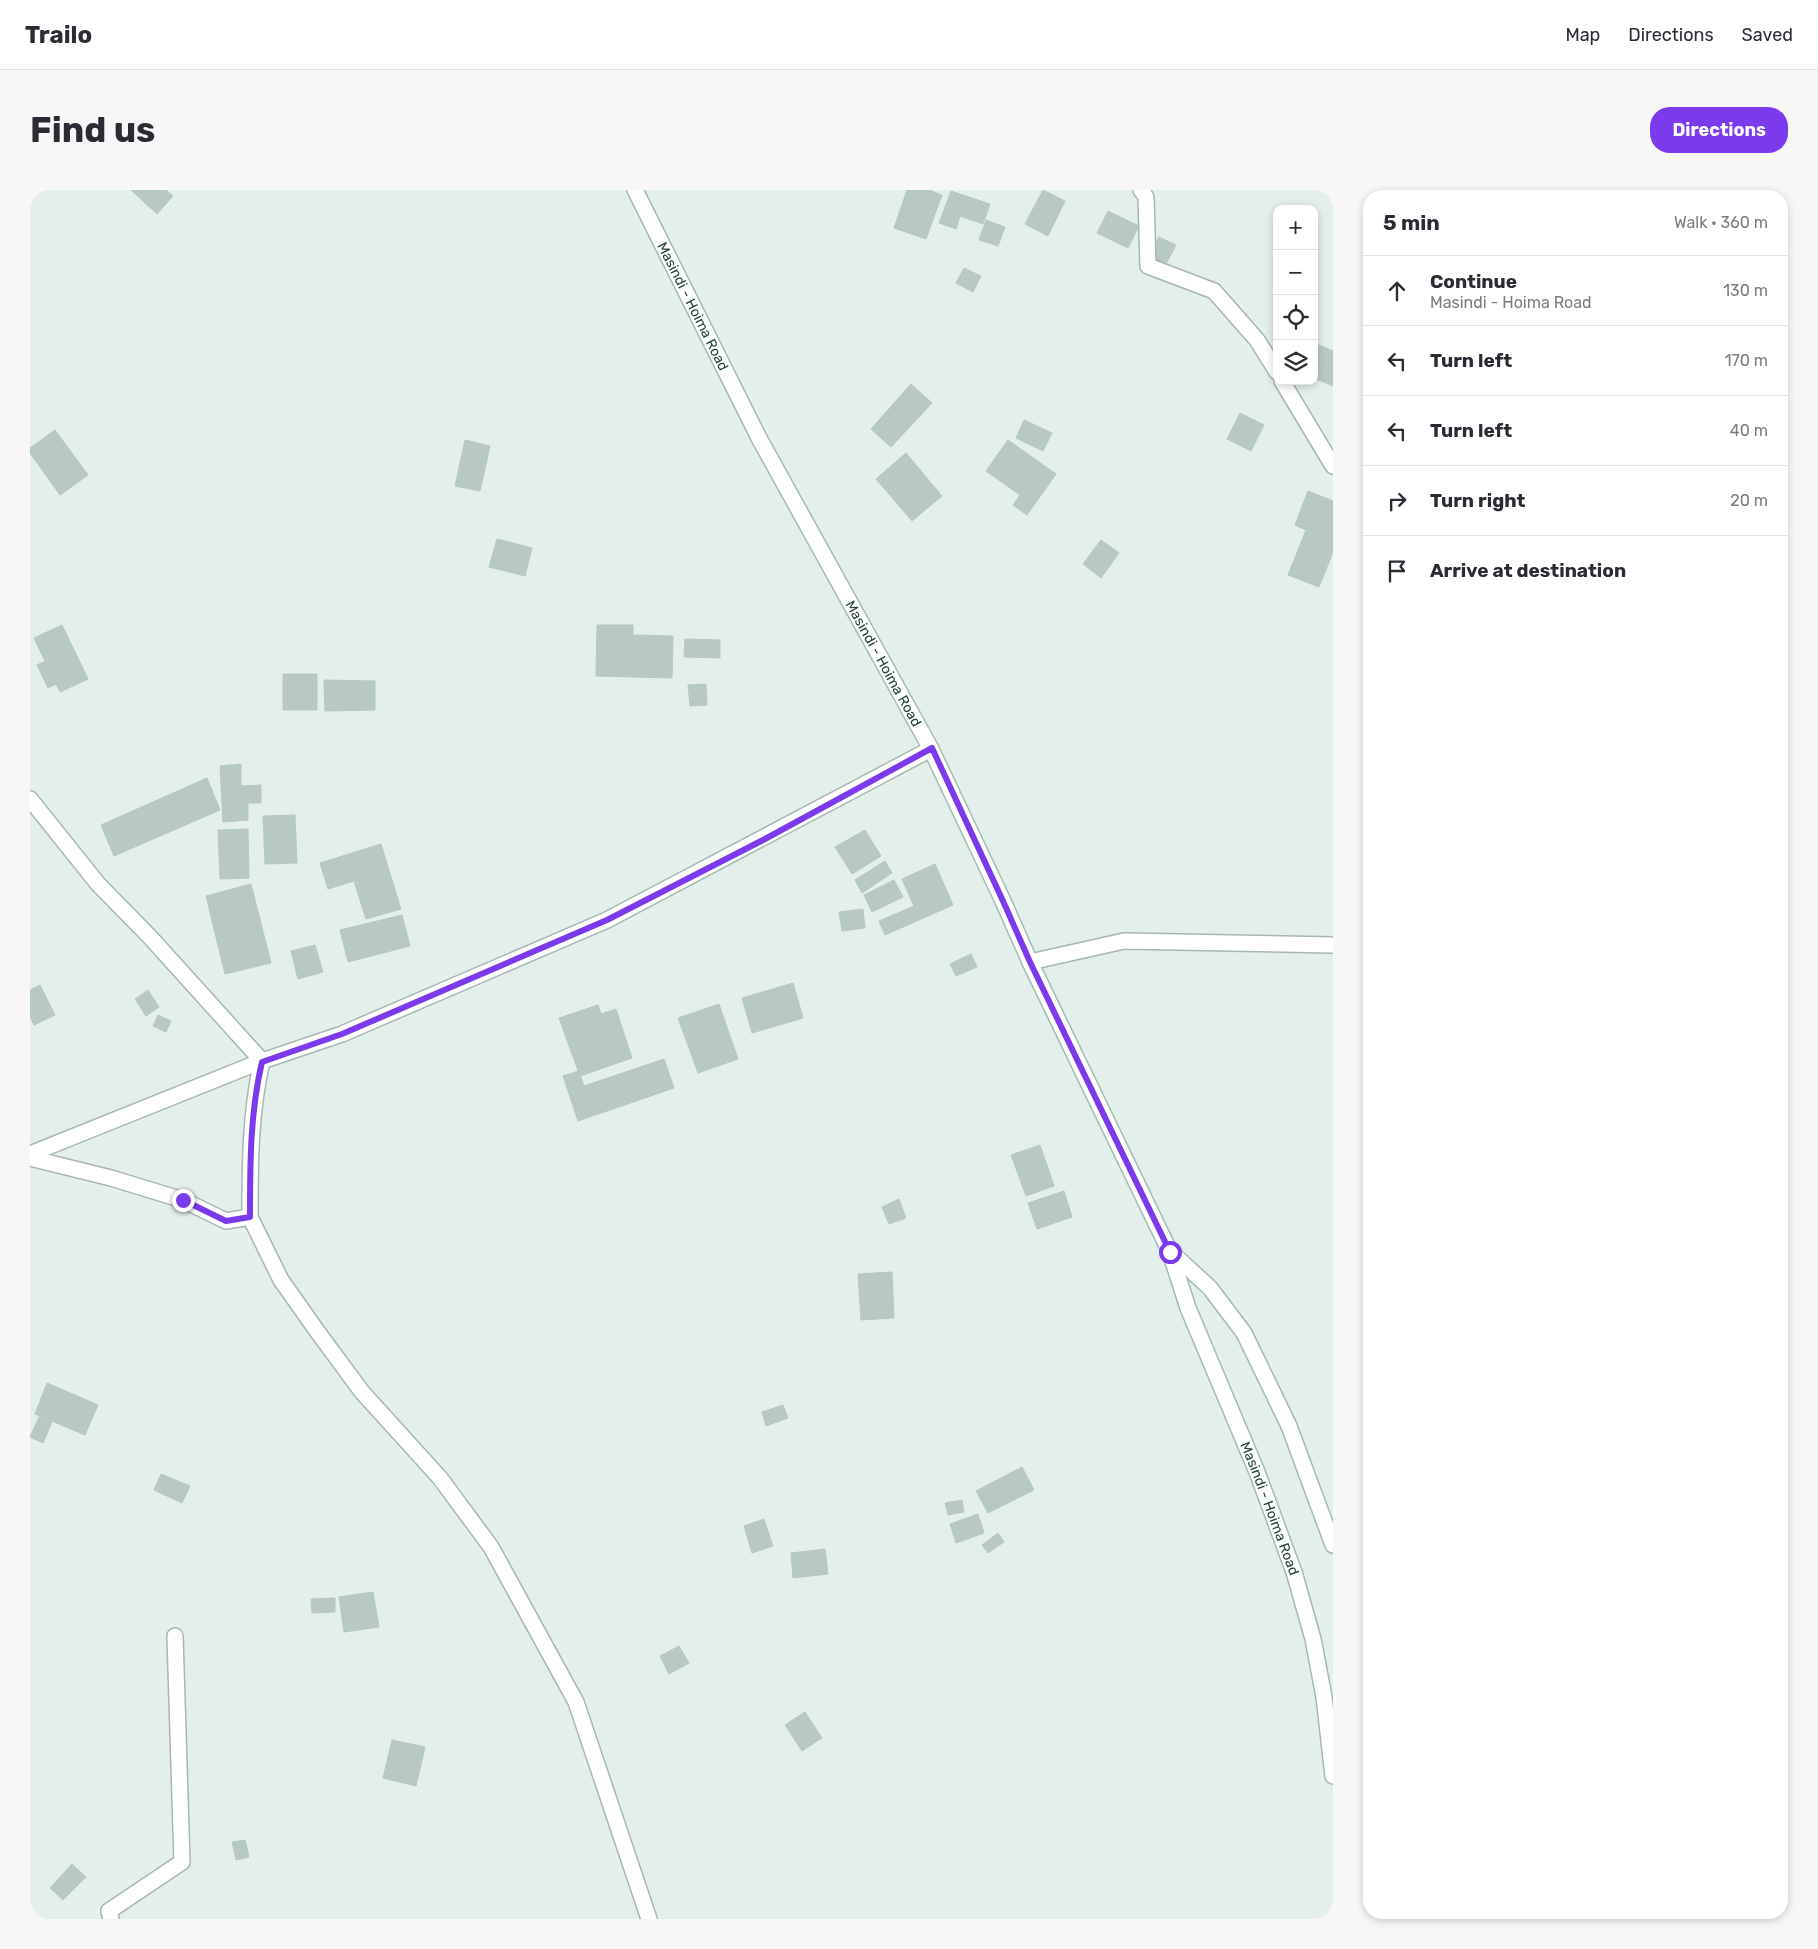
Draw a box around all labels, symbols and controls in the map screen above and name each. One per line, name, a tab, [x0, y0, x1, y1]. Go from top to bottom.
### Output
text: Trailo	[25, 21, 92, 49]
text: Map	[1565, 24, 1600, 46]
text: Directions	[1628, 24, 1714, 46]
text: Saved	[1742, 24, 1793, 46]
button: Directions	[1650, 107, 1788, 153]
text: Find us	[30, 109, 155, 151]
map controls	[1273, 205, 1318, 385]
button: +	[1273, 205, 1318, 250]
text: 5 min	[1383, 210, 1440, 235]
text: Walk · 360 m	[1674, 213, 1768, 232]
street label: Masindi - Hoima Road	[654, 239, 732, 373]
button: −	[1273, 250, 1318, 295]
text: Continue	[1430, 270, 1517, 293]
icon: ahead	[1383, 277, 1411, 305]
text: 130 m	[1723, 281, 1768, 300]
text: Masindi - Hoima Road	[1430, 293, 1592, 312]
button: locate	[1273, 295, 1318, 340]
button: layers	[1273, 340, 1318, 385]
icon: left	[1383, 347, 1411, 375]
text: Turn left	[1430, 349, 1512, 372]
text: 170 m	[1725, 351, 1768, 370]
icon: left	[1383, 417, 1411, 445]
text: Turn left	[1430, 419, 1512, 442]
text: 40 m	[1730, 421, 1768, 440]
icon: right	[1383, 487, 1411, 515]
text: Turn right	[1430, 489, 1525, 512]
text: 20 m	[1730, 491, 1768, 510]
icon: arrive	[1383, 557, 1411, 585]
text: Arrive at destination	[1430, 559, 1626, 582]
street label: Masindi - Hoima Road	[842, 597, 925, 730]
route end	[172, 1189, 195, 1212]
route start	[1159, 1241, 1182, 1264]
street label: Masindi - Hoima Road	[1237, 1439, 1303, 1578]

